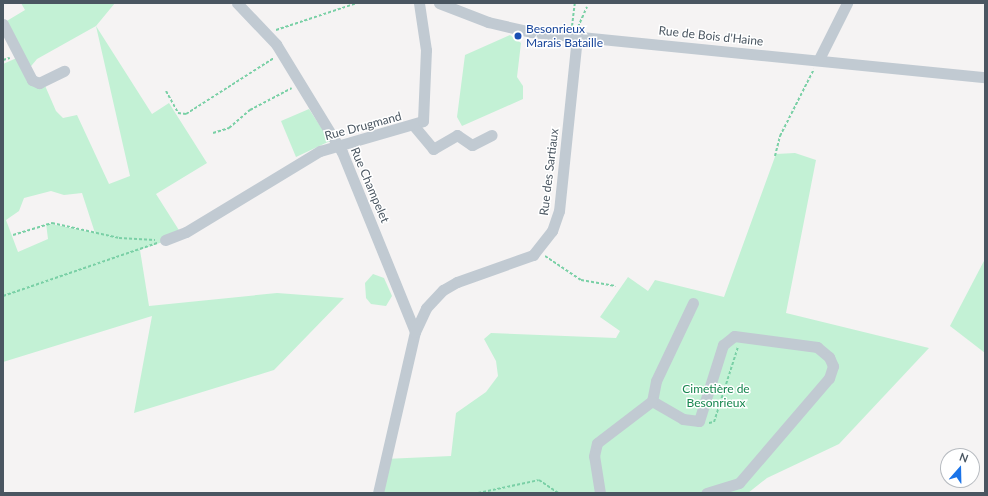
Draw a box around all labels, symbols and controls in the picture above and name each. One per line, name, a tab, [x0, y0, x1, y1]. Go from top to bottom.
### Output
place label: Besonrieux Marais Bataille	[526, 22, 603, 50]
street label: Rue de Bois d'Haine	[658, 23, 764, 49]
marker: Besonrieux Marais Bataille	[513, 31, 523, 41]
street label: Rue Drugmand	[323, 109, 403, 143]
street label: Rue des Sartiaux	[537, 128, 561, 216]
street label: Rue Champelet	[348, 145, 392, 225]
park label: Cimetière de Besonrieux	[682, 382, 750, 410]
north arrow	[940, 448, 980, 488]
text: N	[958, 450, 970, 465]

